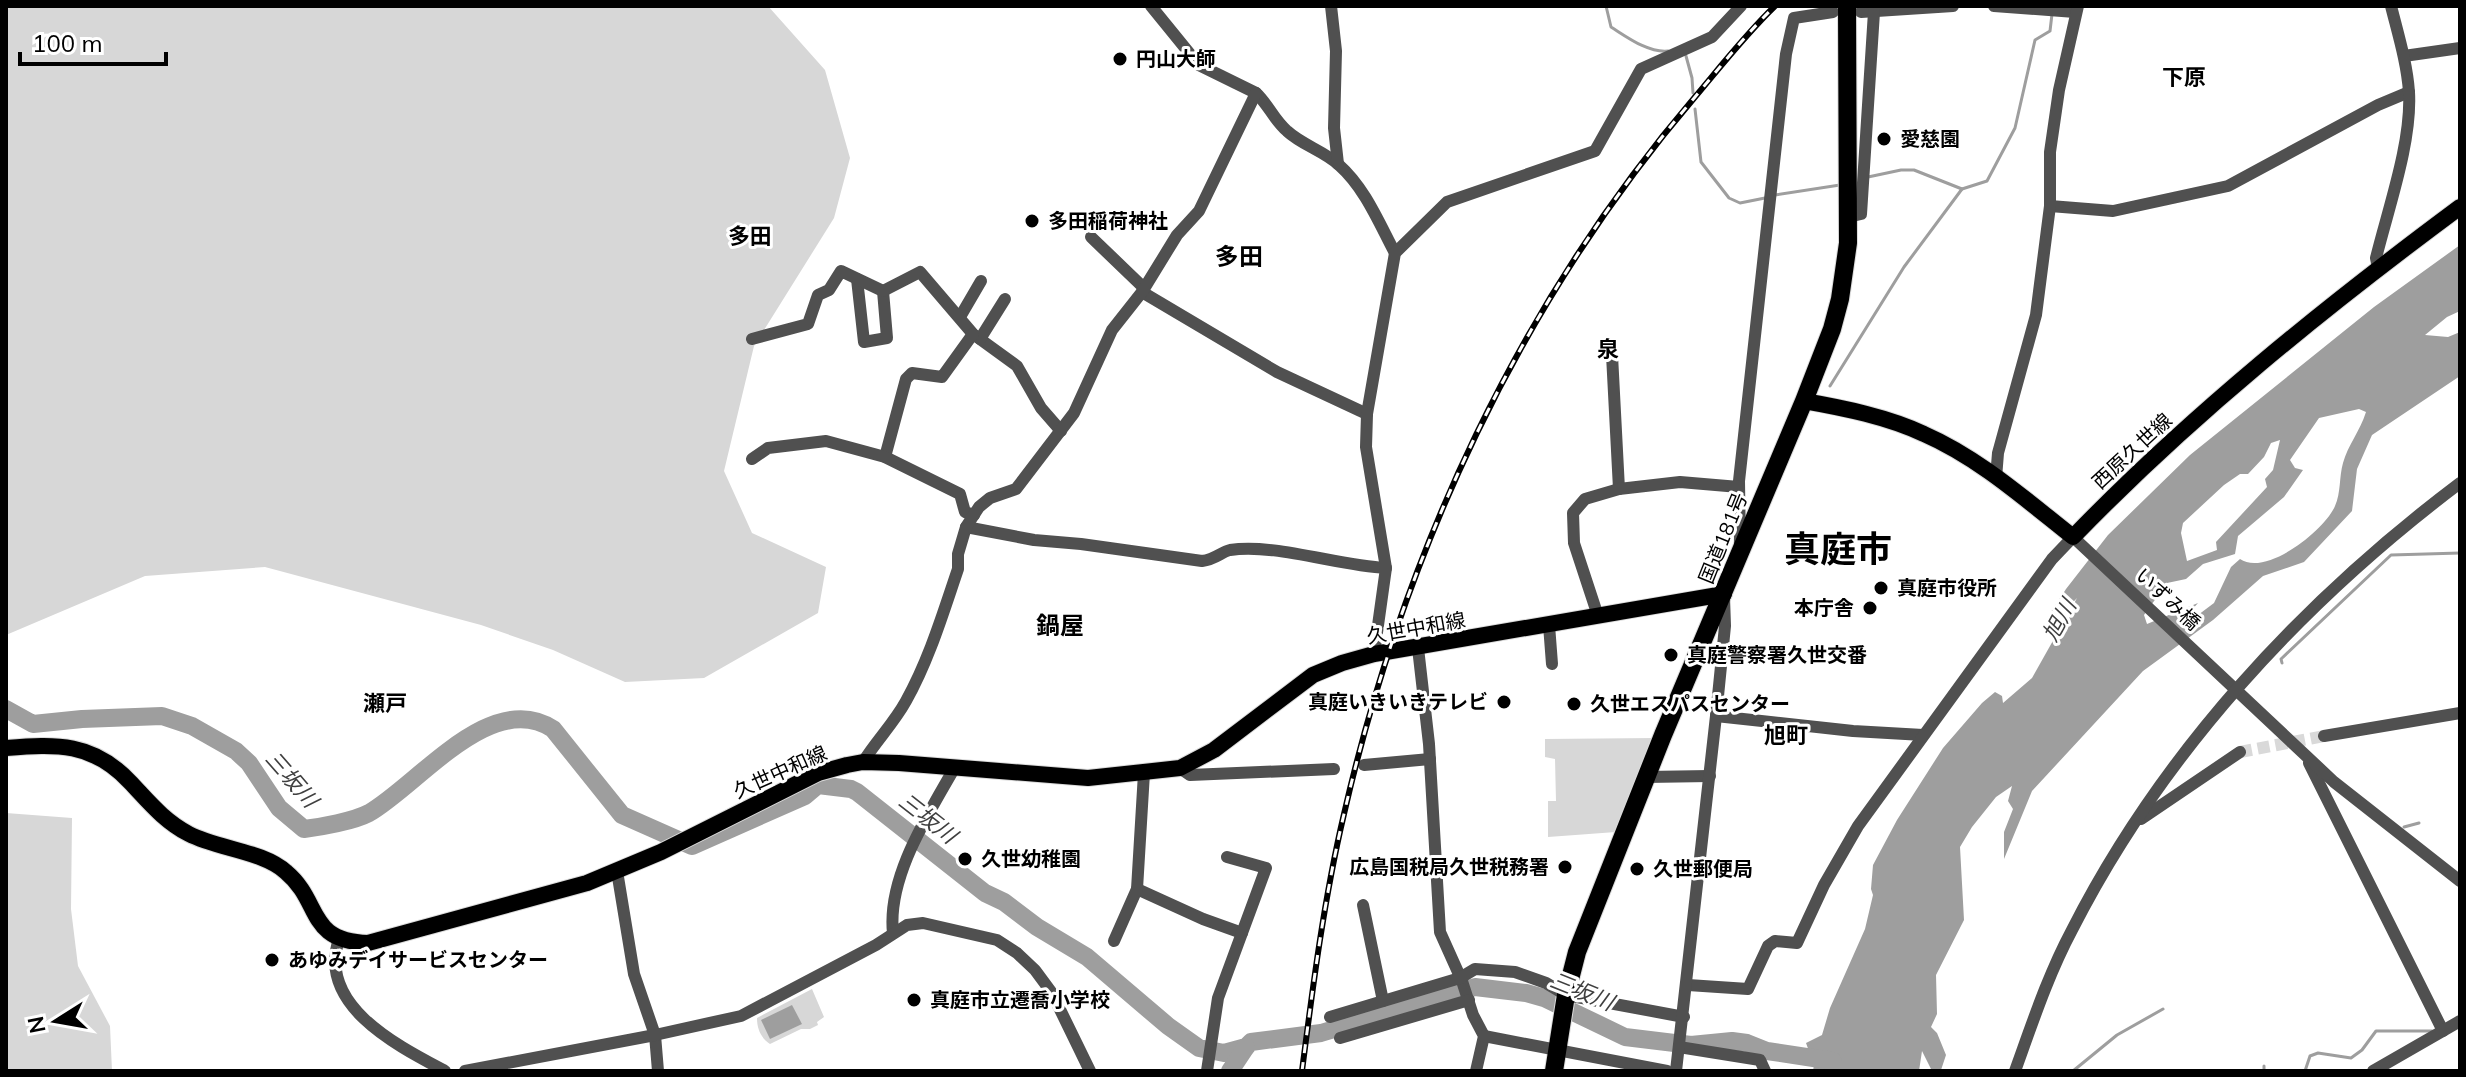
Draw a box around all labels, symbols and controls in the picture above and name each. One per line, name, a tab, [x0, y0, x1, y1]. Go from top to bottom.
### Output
scale bar	[20, 16, 166, 66]
text: 100 m	[32, 28, 103, 58]
place label: 円山大師	[1136, 46, 1216, 71]
marker: 円山大師	[1111, 50, 1129, 68]
district label: 下原	[2162, 63, 2206, 91]
place label: 愛慈園	[1900, 126, 1960, 151]
marker: 愛慈園	[1875, 130, 1893, 148]
place label: 多田稲荷神社	[1048, 208, 1168, 233]
marker: 多田稲荷神社	[1023, 212, 1041, 230]
district label: 多田	[728, 222, 772, 250]
district label: 多田	[1215, 241, 1263, 271]
district label: 泉	[1597, 335, 1619, 363]
street label: 西原久世線	[2087, 407, 2177, 494]
street label: 国道181号	[1693, 489, 1752, 587]
district label: 真庭市	[1784, 526, 1892, 571]
street label: いずみ橋	[2131, 562, 2206, 635]
place label: 真庭市役所	[1897, 575, 1997, 600]
marker: 真庭市役所	[1872, 579, 1890, 597]
water label: 旭川	[2036, 592, 2083, 646]
place label: 本庁舎	[1794, 595, 1854, 620]
marker: 本庁舎	[1861, 599, 1879, 617]
street label: 久世中和線	[1365, 607, 1467, 649]
district label: 鍋屋	[1036, 610, 1084, 640]
place label: 真庭警察署久世交番	[1687, 642, 1867, 667]
marker: 真庭警察署久世交番	[1662, 646, 1680, 664]
district label: 瀬戸	[363, 689, 407, 717]
place label: 真庭いきいきテレビ	[1308, 689, 1488, 714]
place label: 久世エスパスセンター	[1590, 691, 1790, 716]
marker: 真庭いきいきテレビ	[1495, 693, 1513, 711]
marker: 久世エスパスセンター	[1565, 695, 1583, 713]
district label: 旭町	[1764, 721, 1808, 749]
street label: 久世中和線	[729, 740, 831, 803]
water label: 三坂川	[260, 745, 326, 815]
water label: 三坂川	[893, 787, 964, 851]
place label: 久世幼稚園	[981, 846, 1081, 871]
marker: 久世幼稚園	[956, 850, 974, 868]
place label: 広島国税局久世税務署	[1349, 854, 1549, 879]
place label: 久世郵便局	[1653, 856, 1753, 881]
marker: 広島国税局久世税務署	[1556, 858, 1574, 876]
marker: 久世郵便局	[1628, 860, 1646, 878]
place label: あゆみデイサービスセンター	[288, 947, 548, 972]
marker: あゆみデイサービスセンター	[263, 951, 281, 969]
water label: 三坂川	[1546, 966, 1620, 1017]
north arrow	[16, 981, 96, 1061]
place label: 真庭市立遷喬小学校	[930, 987, 1110, 1012]
marker: 真庭市立遷喬小学校	[905, 991, 923, 1009]
text: N	[21, 1014, 52, 1036]

